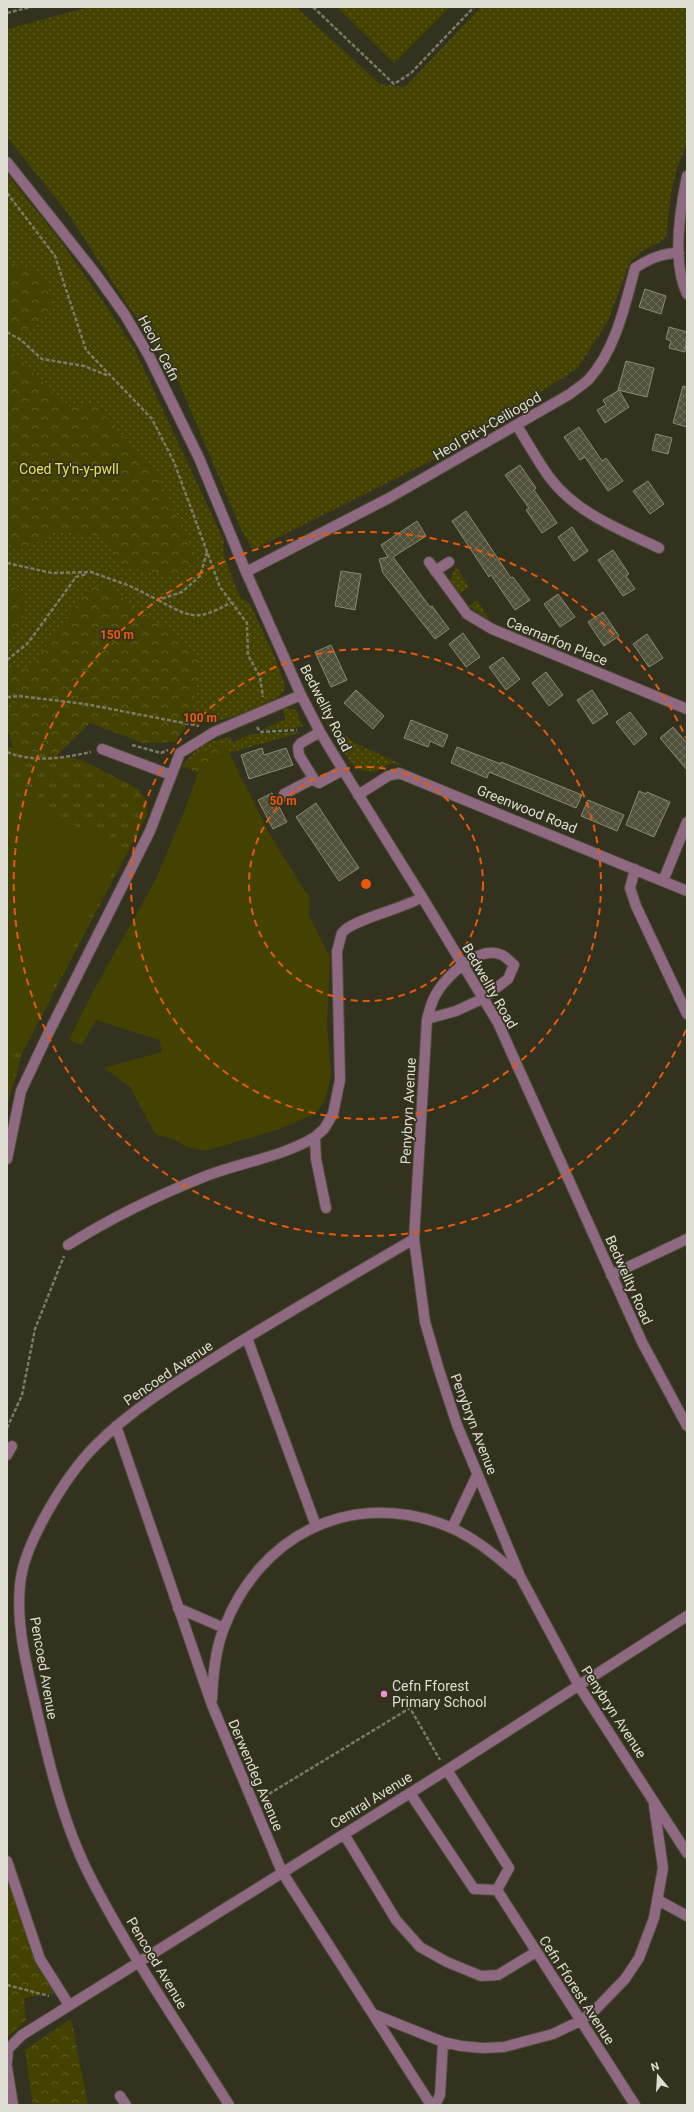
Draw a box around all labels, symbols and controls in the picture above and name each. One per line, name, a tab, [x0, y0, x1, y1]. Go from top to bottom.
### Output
street label: Heol y Cefn	[135, 313, 183, 383]
street label: Heol Pit-y-Ceiliogod	[430, 389, 544, 463]
park label: Coed Ty'n-y-pwll	[19, 461, 119, 477]
street label: Caernarfon Place	[504, 613, 610, 669]
text: 150 m	[100, 628, 134, 642]
street label: Bedwellty Road	[297, 662, 355, 754]
text: 100 m	[183, 711, 217, 725]
street label: Greenwood Road	[475, 782, 579, 836]
text: 50 m	[269, 794, 297, 808]
centre of rings	[359, 877, 373, 891]
street label: Bedwellty Road	[459, 941, 521, 1031]
street label: Penybryn Avenue	[397, 1057, 419, 1165]
street label: Bedwellty Road	[602, 1233, 656, 1327]
street label: Pencoed Avenue	[121, 1337, 215, 1409]
street label: Penybryn Avenue	[447, 1371, 501, 1477]
street label: Pencoed Avenue	[27, 1616, 61, 1720]
street label: Penybryn Avenue	[578, 1663, 650, 1761]
place label: Cefn Fforest Primary School	[392, 1678, 487, 1710]
marker: Cefn Fforest Primary School	[379, 1689, 389, 1699]
street label: Derwendeg Avenue	[225, 1717, 287, 1833]
street label: Central Avenue	[327, 1768, 415, 1832]
street label: Pencoed Avenue	[123, 1914, 191, 2012]
street label: Cefn Fforest Avenue	[536, 1933, 618, 2047]
north arrow	[638, 2056, 678, 2096]
text: N	[649, 2060, 661, 2074]

